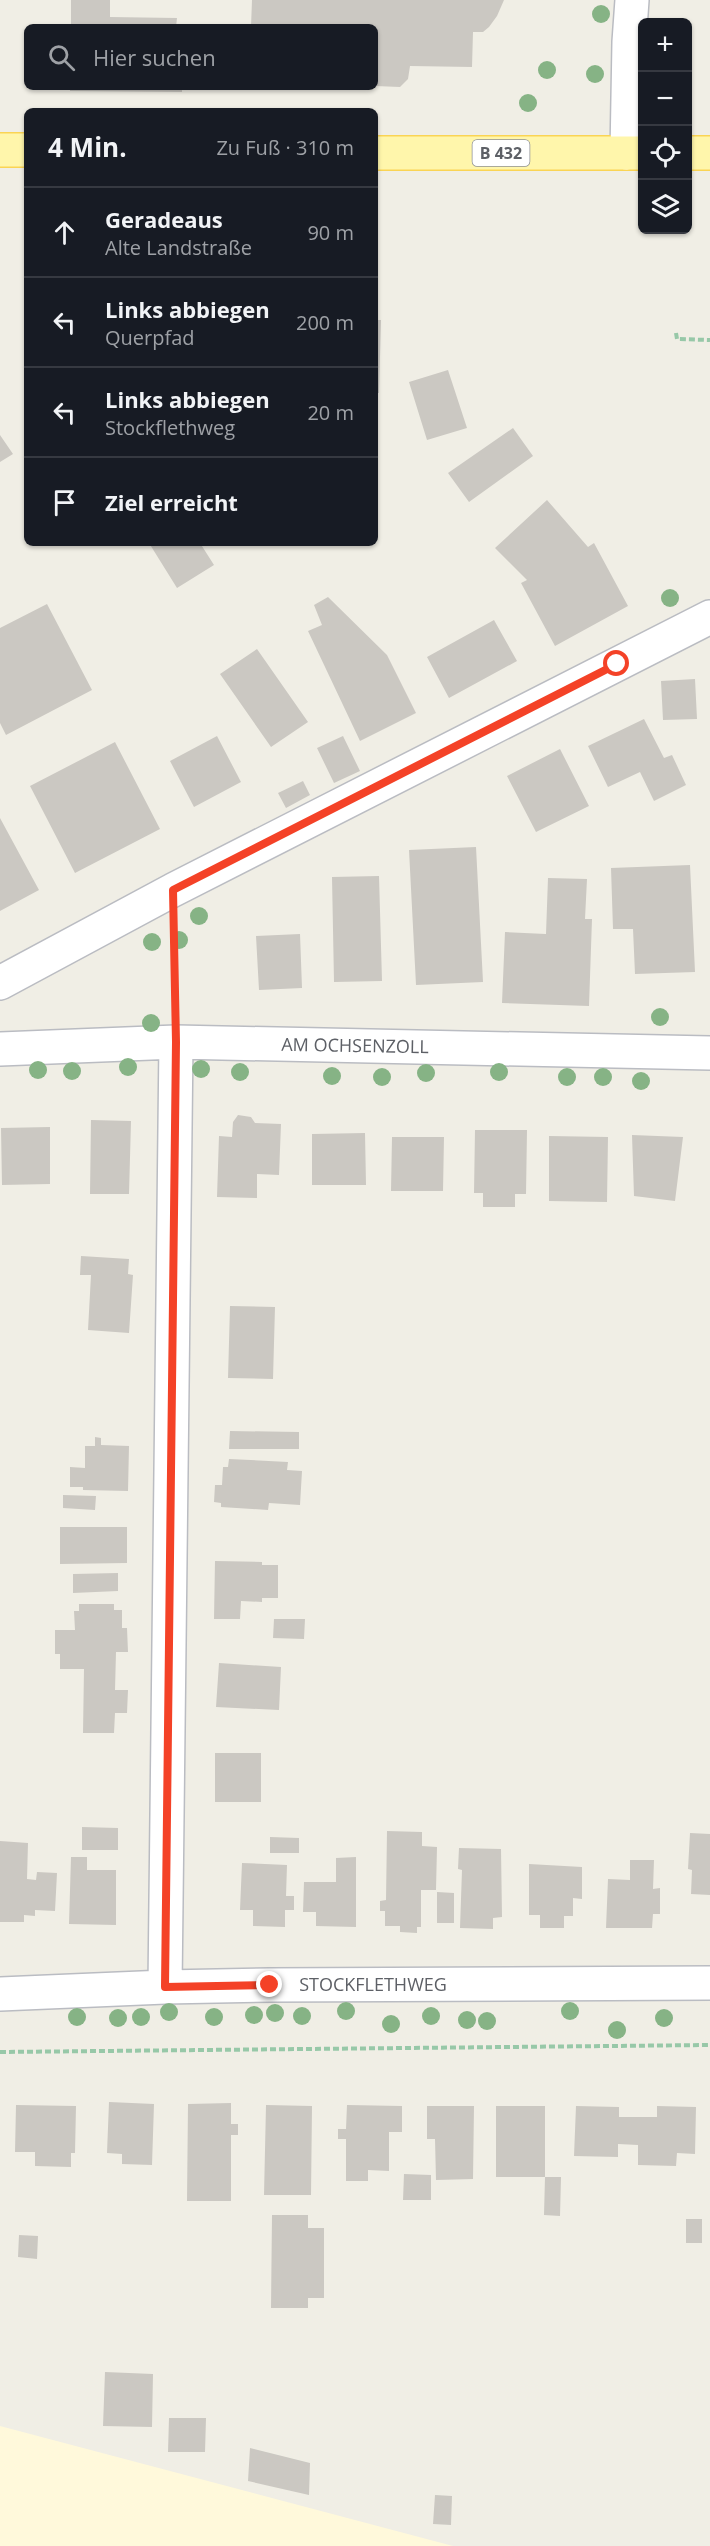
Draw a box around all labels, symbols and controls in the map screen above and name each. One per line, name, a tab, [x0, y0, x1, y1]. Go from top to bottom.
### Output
map controls	[638, 18, 692, 234]
button: +	[638, 18, 692, 72]
search box	[24, 24, 378, 90]
icon: search	[45, 41, 78, 74]
text: Hier suchen	[93, 42, 216, 72]
button: −	[638, 72, 692, 126]
button: locate	[638, 126, 692, 180]
text: 4 Min.	[48, 129, 127, 165]
text: Zu Fuß · 310 m	[216, 134, 354, 161]
road number: B 432	[472, 140, 530, 166]
button: layers	[638, 180, 692, 234]
text: Geradeaus	[105, 204, 223, 234]
icon: ahead	[48, 216, 81, 249]
text: 90 m	[307, 219, 354, 246]
text: Alte Landstraße	[105, 234, 252, 261]
text: Links abbiegen	[105, 294, 270, 324]
icon: left	[48, 306, 81, 339]
text: 200 m	[296, 309, 354, 336]
text: Querpfad	[105, 324, 195, 351]
text: Links abbiegen	[105, 384, 270, 414]
icon: left	[48, 396, 81, 429]
text: 20 m	[307, 399, 354, 426]
text: Stockflethweg	[105, 414, 235, 441]
icon: arrive	[48, 486, 81, 519]
text: Ziel erreicht	[105, 487, 238, 517]
route start	[603, 650, 629, 676]
street label: AM OCHSENZOLL	[281, 1032, 429, 1058]
route end	[256, 1971, 282, 1997]
street label: STOCKFLETHWEG	[299, 1972, 447, 1996]

